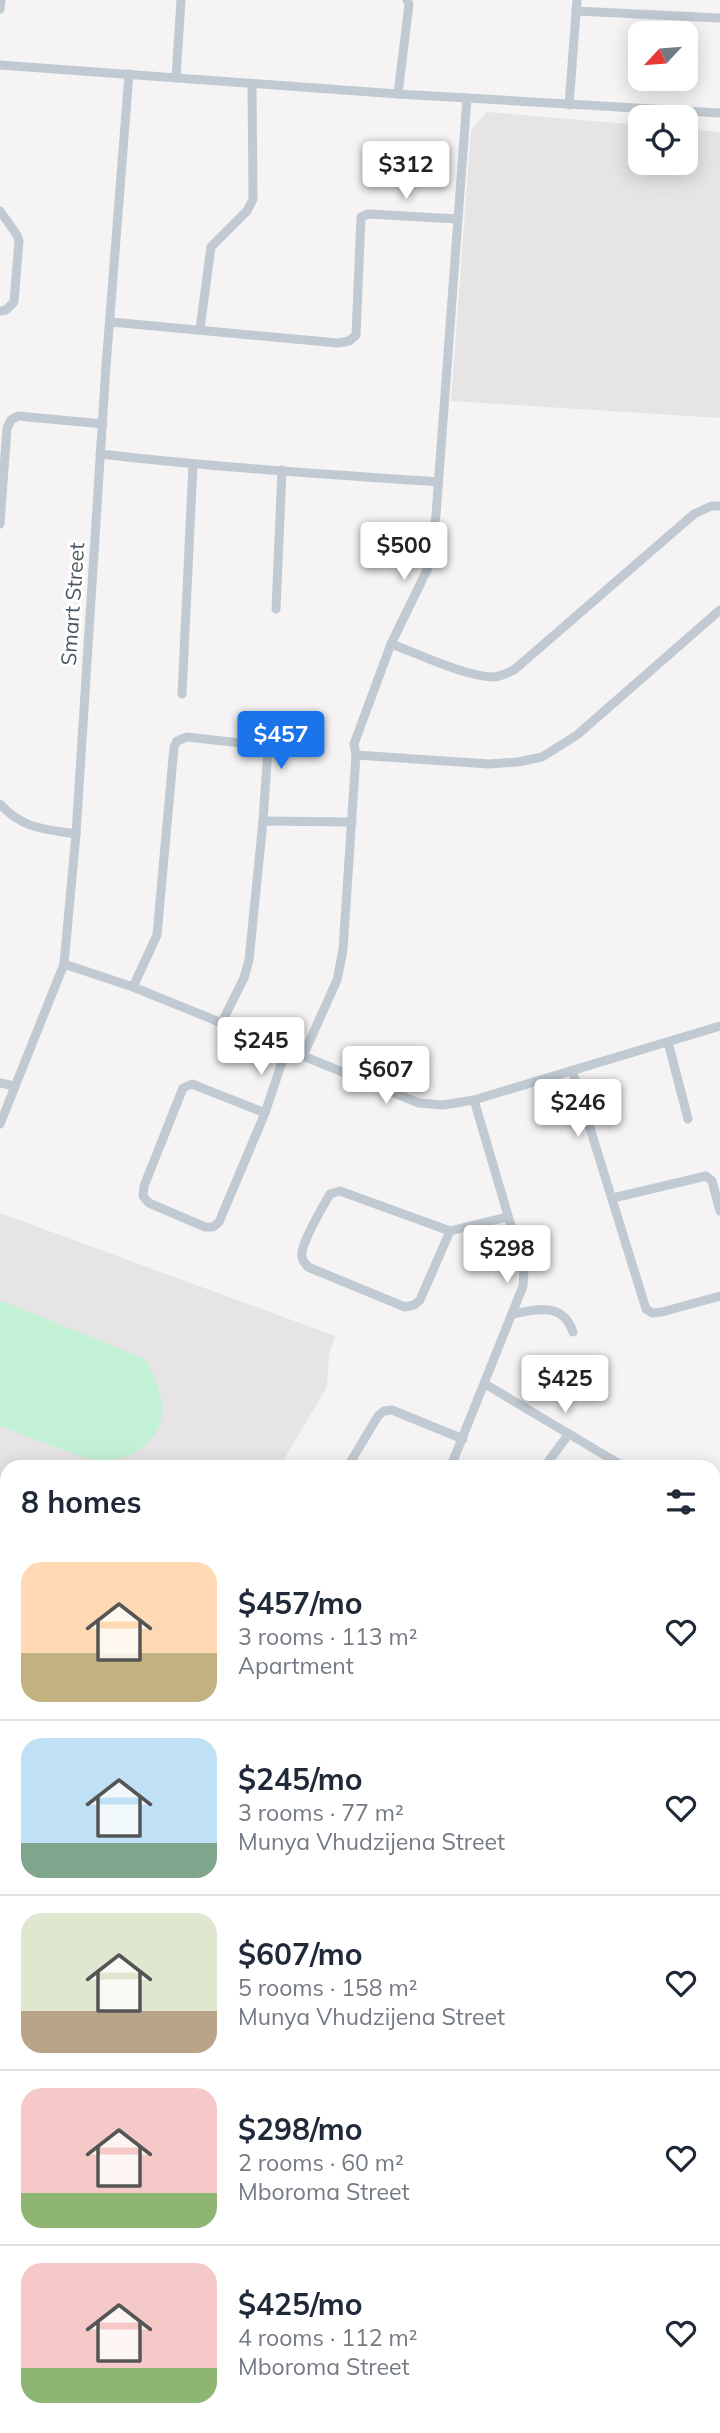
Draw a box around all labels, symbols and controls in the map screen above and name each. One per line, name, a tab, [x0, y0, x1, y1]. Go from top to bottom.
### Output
north arrow	[628, 21, 698, 91]
map controls	[628, 21, 698, 175]
button: locate	[628, 105, 698, 175]
pin: $312	[365, 142, 447, 201]
text: $312	[378, 149, 434, 178]
pin: $500	[363, 522, 445, 582]
text: $500	[376, 530, 432, 559]
street label: Smart Street	[55, 542, 89, 666]
pin: $457	[240, 712, 322, 771]
text: $457	[253, 719, 309, 748]
pin: $245	[220, 1018, 302, 1077]
text: $245	[233, 1025, 289, 1054]
pin: $607	[345, 1046, 427, 1106]
text: $607	[358, 1054, 414, 1083]
pin: $246	[537, 1080, 619, 1139]
text: $246	[550, 1087, 606, 1116]
pin: $298	[466, 1226, 548, 1285]
text: $298	[479, 1233, 535, 1262]
pin: $425	[524, 1356, 606, 1415]
text: $425	[537, 1363, 593, 1392]
text: 8 homes	[21, 1483, 142, 1521]
icon: filters	[662, 1483, 700, 1521]
text: $457/mo	[238, 1584, 362, 1622]
icon: home	[77, 1590, 161, 1674]
icon: heart	[662, 1613, 700, 1651]
text: 3 rooms · 113 m²	[238, 1622, 418, 1651]
text: Apartment	[238, 1651, 354, 1680]
text: $245/mo	[238, 1760, 362, 1798]
icon: home	[77, 1766, 161, 1850]
icon: heart	[662, 1789, 700, 1827]
text: 3 rooms · 77 m²	[238, 1798, 404, 1827]
text: Munya Vhudzijena Street	[238, 1827, 505, 1856]
text: $607/mo	[238, 1935, 362, 1973]
icon: home	[77, 1941, 161, 2025]
icon: heart	[662, 1964, 700, 2002]
text: 5 rooms · 158 m²	[238, 1973, 418, 2002]
text: Munya Vhudzijena Street	[238, 2002, 505, 2031]
text: $298/mo	[238, 2110, 362, 2148]
icon: home	[77, 2116, 161, 2200]
icon: heart	[662, 2139, 700, 2177]
text: 2 rooms · 60 m²	[238, 2148, 404, 2177]
text: Mboroma Street	[238, 2177, 410, 2206]
text: $425/mo	[238, 2285, 362, 2323]
icon: home	[77, 2291, 161, 2375]
icon: heart	[662, 2314, 700, 2352]
text: 4 rooms · 112 m²	[238, 2323, 418, 2352]
text: Mboroma Street	[238, 2352, 410, 2381]

